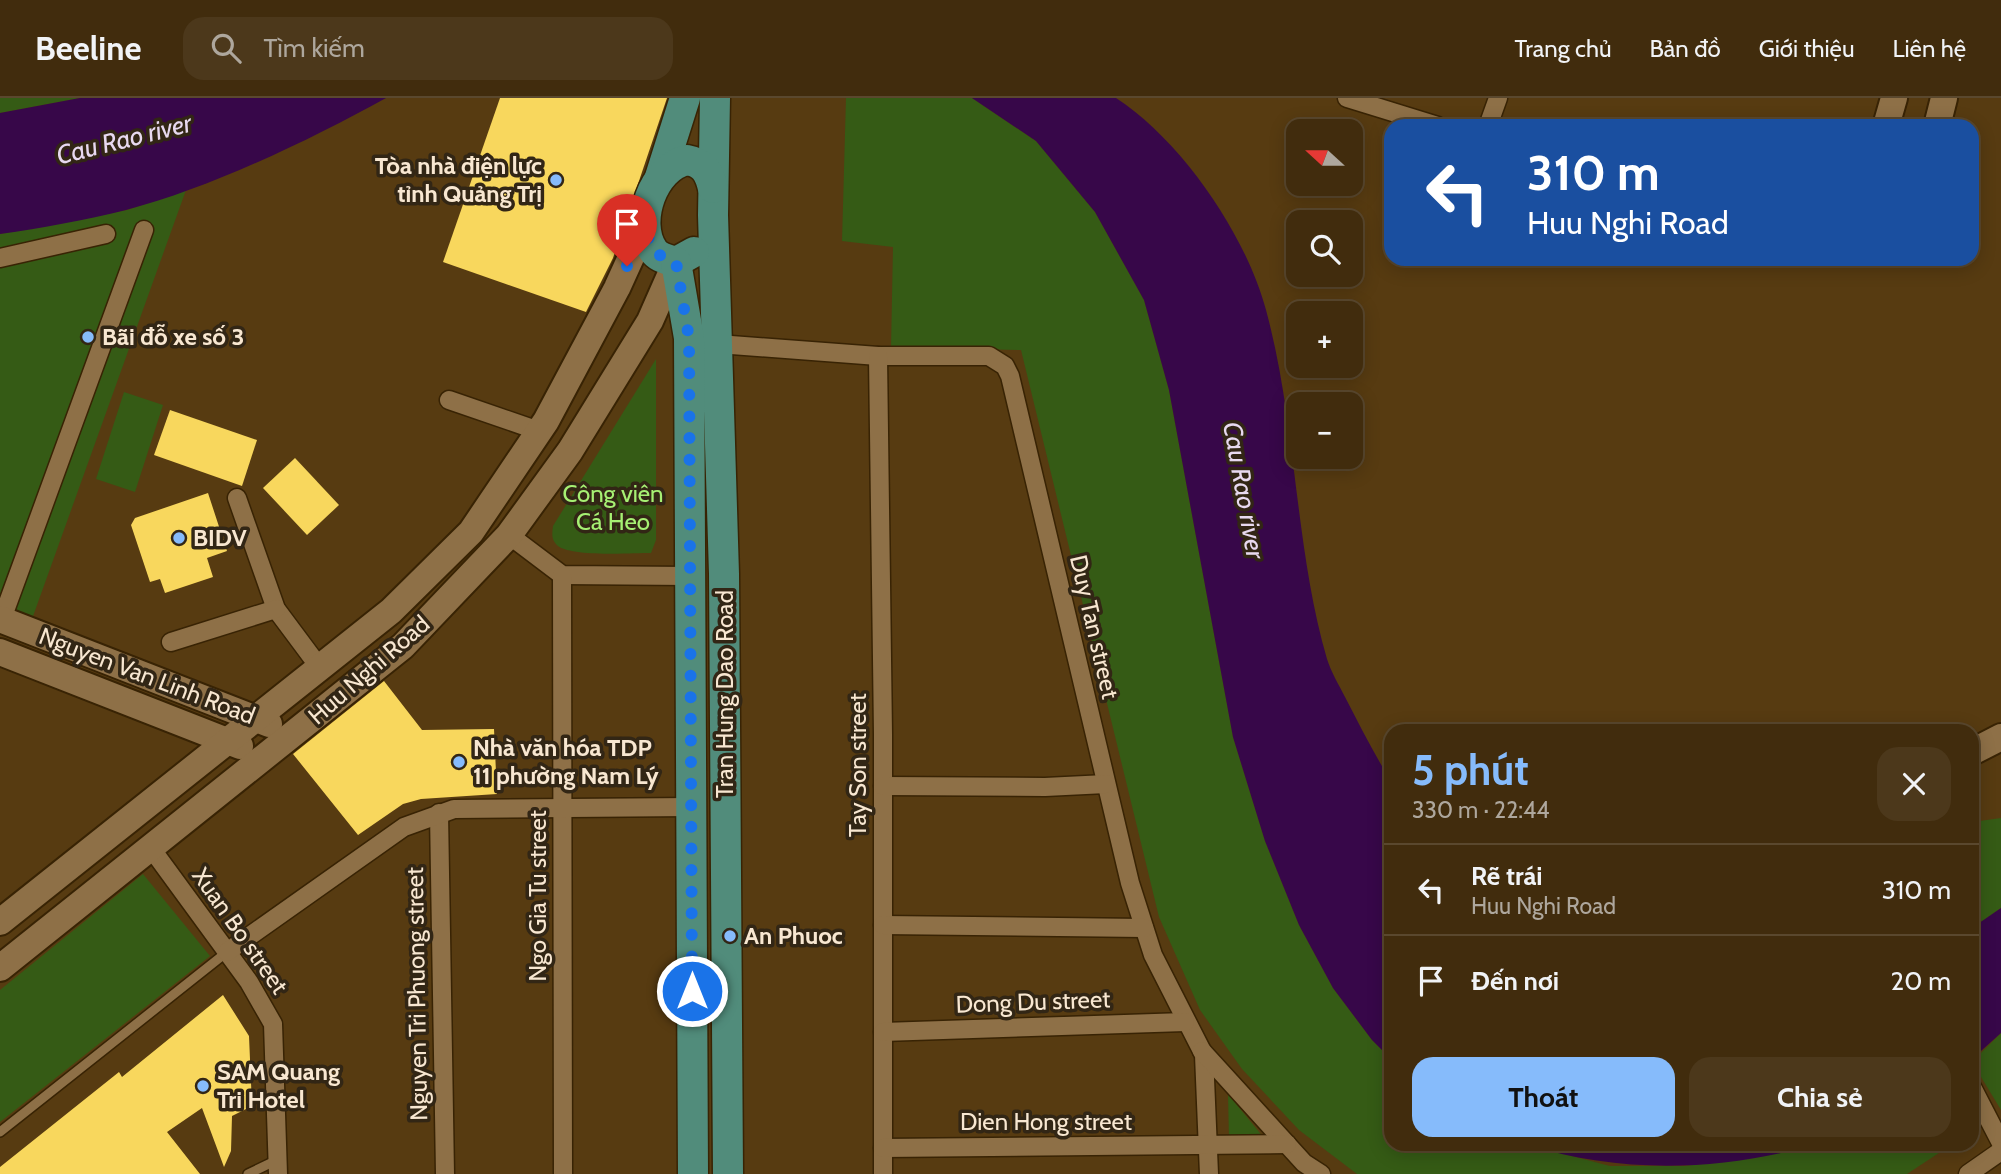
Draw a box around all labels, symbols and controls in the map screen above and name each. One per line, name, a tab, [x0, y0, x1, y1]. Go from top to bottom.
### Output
search box	[183, 17, 673, 80]
text: Beeline	[35, 28, 141, 68]
icon: search	[207, 29, 245, 67]
text: Tìm kiếm	[263, 32, 365, 64]
text: Trang chủ	[1515, 34, 1611, 63]
text: Bản đồ	[1649, 34, 1721, 63]
text: Giới thiệu	[1759, 34, 1854, 63]
text: Liên hệ	[1892, 34, 1966, 63]
water label: Cau Rao river	[53, 106, 196, 171]
north arrow	[1286, 119, 1363, 196]
map controls	[1286, 119, 1363, 469]
text: 310 m	[1527, 143, 1660, 202]
icon: left	[1412, 147, 1503, 238]
place label: Tòa nhà điện lực tỉnh Quảng Trị	[375, 151, 542, 208]
marker: Tòa nhà điện lực tỉnh Quảng Trị	[548, 172, 564, 188]
pin	[597, 194, 657, 266]
text: Huu Nghi Road	[1527, 203, 1729, 242]
icon: arrive	[608, 205, 646, 243]
button: search	[1286, 210, 1363, 287]
button: +	[1286, 301, 1363, 378]
place label: Bãi đỗ xe số 3	[102, 322, 244, 351]
marker: Bãi đỗ xe số 3	[80, 329, 96, 345]
button: −	[1286, 392, 1363, 469]
water label: Cau Rao river	[1216, 419, 1272, 562]
park label: Công viên Cá Heo	[562, 479, 664, 536]
place label: BIDV	[193, 523, 247, 552]
marker: BIDV	[171, 530, 187, 546]
street label: Duy Tan street	[1064, 552, 1125, 702]
street label: Tran Hung Dao Road	[710, 590, 739, 798]
street label: Huu Nghi Road	[302, 609, 435, 730]
street label: Nguyen Van Linh Road	[35, 621, 259, 730]
street label: Tay Son street	[843, 693, 872, 837]
place label: Nhà văn hóa TDP 11 phường Nam Lý	[473, 733, 659, 790]
text: 5 phút	[1412, 744, 1529, 796]
button: close	[1877, 747, 1951, 821]
marker: Nhà văn hóa TDP 11 phường Nam Lý	[451, 754, 467, 770]
text: 330 m · 22:44	[1412, 796, 1550, 824]
street label: Ngo Gia Tu street	[523, 810, 552, 982]
text: Rẽ trái	[1471, 860, 1543, 892]
street label: Xuan Bo street	[186, 862, 295, 999]
street label: Nguyen Tri Phuong street	[400, 867, 433, 1121]
icon: left	[1412, 871, 1450, 909]
text: 310 m	[1882, 874, 1951, 906]
text: Huu Nghi Road	[1471, 892, 1616, 920]
place label: An Phuoc	[744, 921, 843, 950]
marker: An Phuoc	[722, 928, 738, 944]
position arrow	[655, 954, 729, 1028]
icon: arrive	[1412, 962, 1450, 1000]
text: Đến nơi	[1471, 965, 1559, 997]
text: 20 m	[1891, 965, 1951, 997]
street label: Dong Du street	[955, 984, 1111, 1019]
place label: SAM Quang Tri Hotel	[217, 1057, 340, 1114]
button: Thoát	[1412, 1057, 1675, 1137]
button: Chia sẻ	[1689, 1057, 1951, 1137]
marker: SAM Quang Tri Hotel	[195, 1078, 211, 1094]
street label: Dien Hong street	[960, 1107, 1132, 1136]

